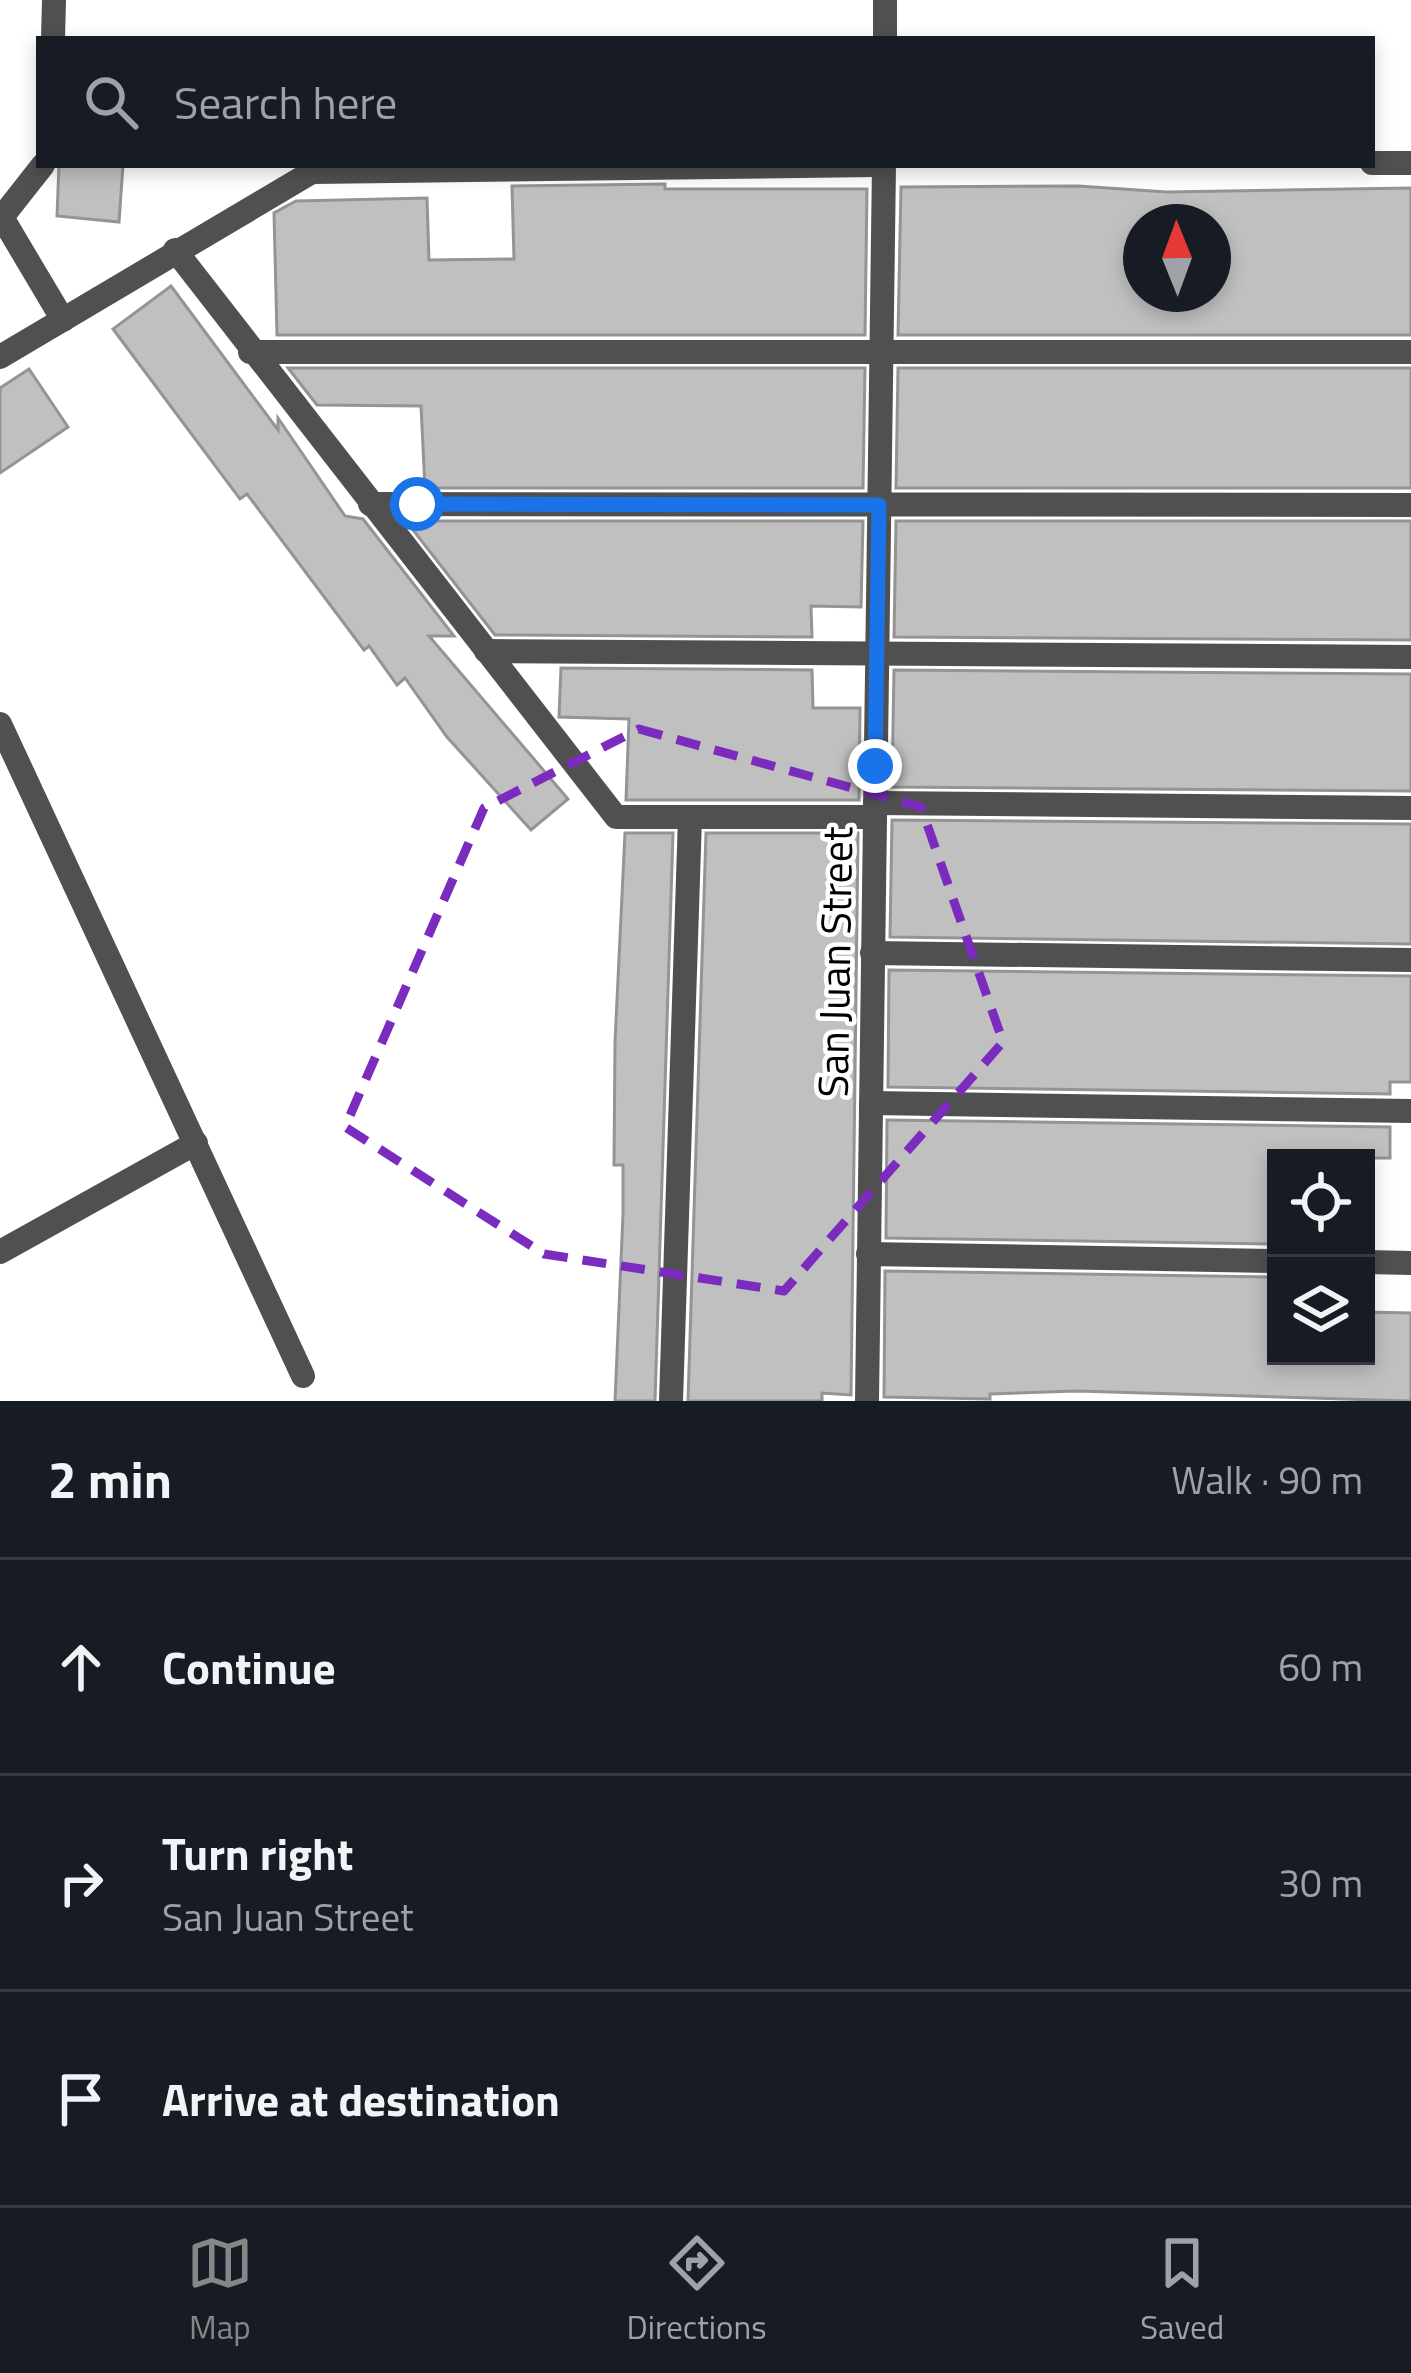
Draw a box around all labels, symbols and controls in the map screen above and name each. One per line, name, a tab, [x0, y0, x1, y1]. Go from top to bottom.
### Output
search box	[36, 36, 1375, 168]
text: Search here	[174, 68, 397, 136]
icon: search	[78, 69, 144, 135]
north arrow	[1123, 204, 1231, 312]
route start	[390, 477, 444, 531]
route end	[848, 739, 902, 793]
street label: San Juan Street	[800, 826, 868, 1098]
map controls	[1267, 1149, 1375, 1365]
button: locate	[1267, 1149, 1375, 1257]
button: layers	[1267, 1257, 1375, 1365]
text: 2 min	[48, 1440, 172, 1518]
text: Walk · 90 m	[1171, 1450, 1363, 1509]
text: Continue	[162, 1633, 336, 1701]
icon: ahead	[48, 1634, 114, 1700]
text: 60 m	[1278, 1637, 1363, 1696]
text: Turn right	[162, 1819, 353, 1887]
icon: right	[48, 1850, 114, 1916]
text: 30 m	[1278, 1853, 1363, 1912]
text: San Juan Street	[162, 1887, 414, 1946]
text: Arrive at destination	[162, 2065, 560, 2133]
icon: arrive	[48, 2066, 114, 2132]
tab: Map	[187, 2230, 253, 2352]
tab: Directions	[627, 2230, 766, 2352]
tab: Saved	[1140, 2230, 1224, 2352]

